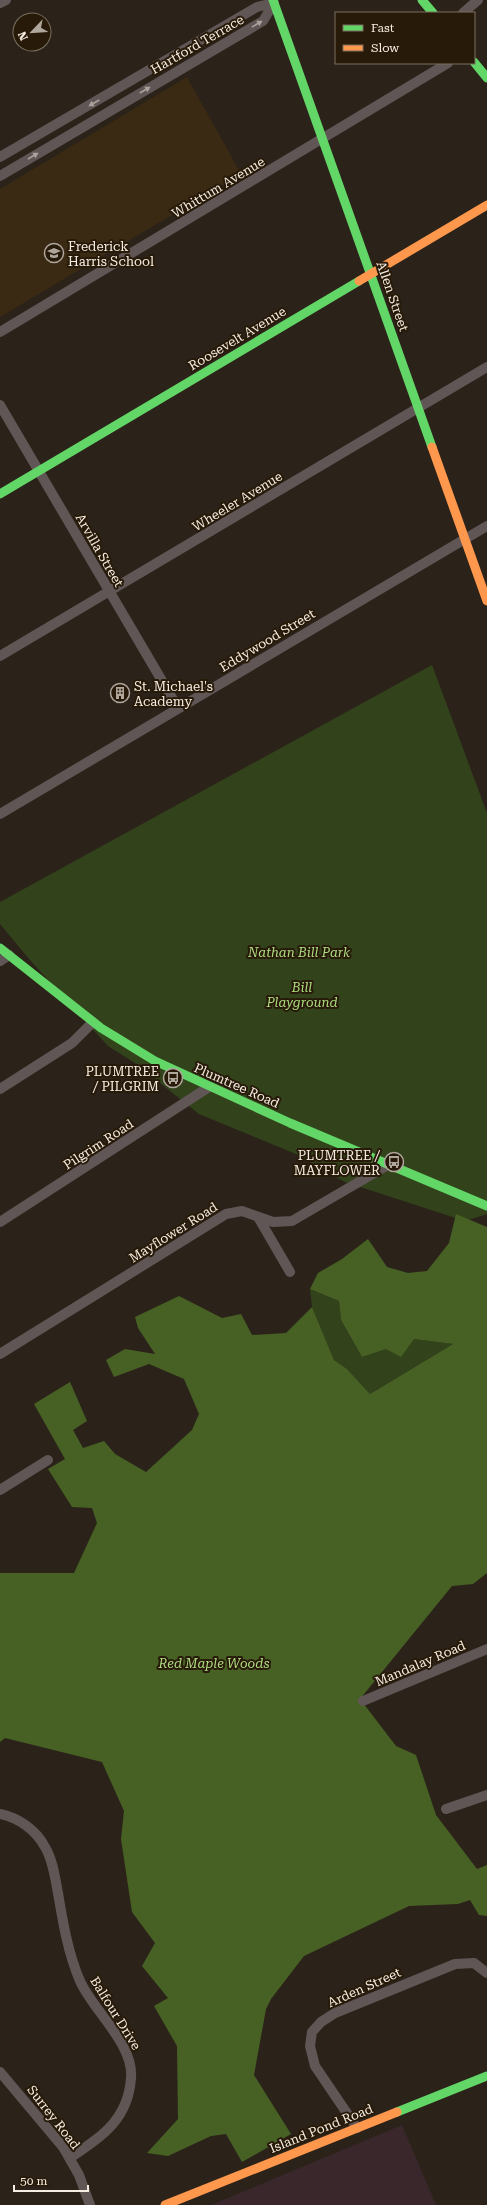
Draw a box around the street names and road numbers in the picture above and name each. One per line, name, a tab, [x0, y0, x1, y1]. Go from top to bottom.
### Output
street label: Hartford Terrace	[148, 12, 246, 77]
street label: Whittum Avenue	[169, 154, 267, 221]
street label: Allen Street	[373, 259, 412, 333]
street label: Roosevelt Avenue	[186, 303, 289, 373]
street label: Wheeler Avenue	[190, 469, 285, 534]
street label: Arvilla Street	[73, 511, 127, 590]
street label: Eddywood Street	[217, 606, 318, 675]
street label: Plumtree Road	[192, 1060, 282, 1111]
street label: Pilgrim Road	[60, 1116, 137, 1173]
street label: Mayflower Road	[126, 1199, 221, 1266]
street label: Mandalay Road	[373, 1637, 468, 1689]
street label: Arden Street	[325, 1965, 403, 2010]
street label: Balfour Drive	[87, 1974, 144, 2053]
street label: Surrey Road	[24, 2082, 84, 2153]
street label: Island Pond Road	[267, 2101, 376, 2156]

